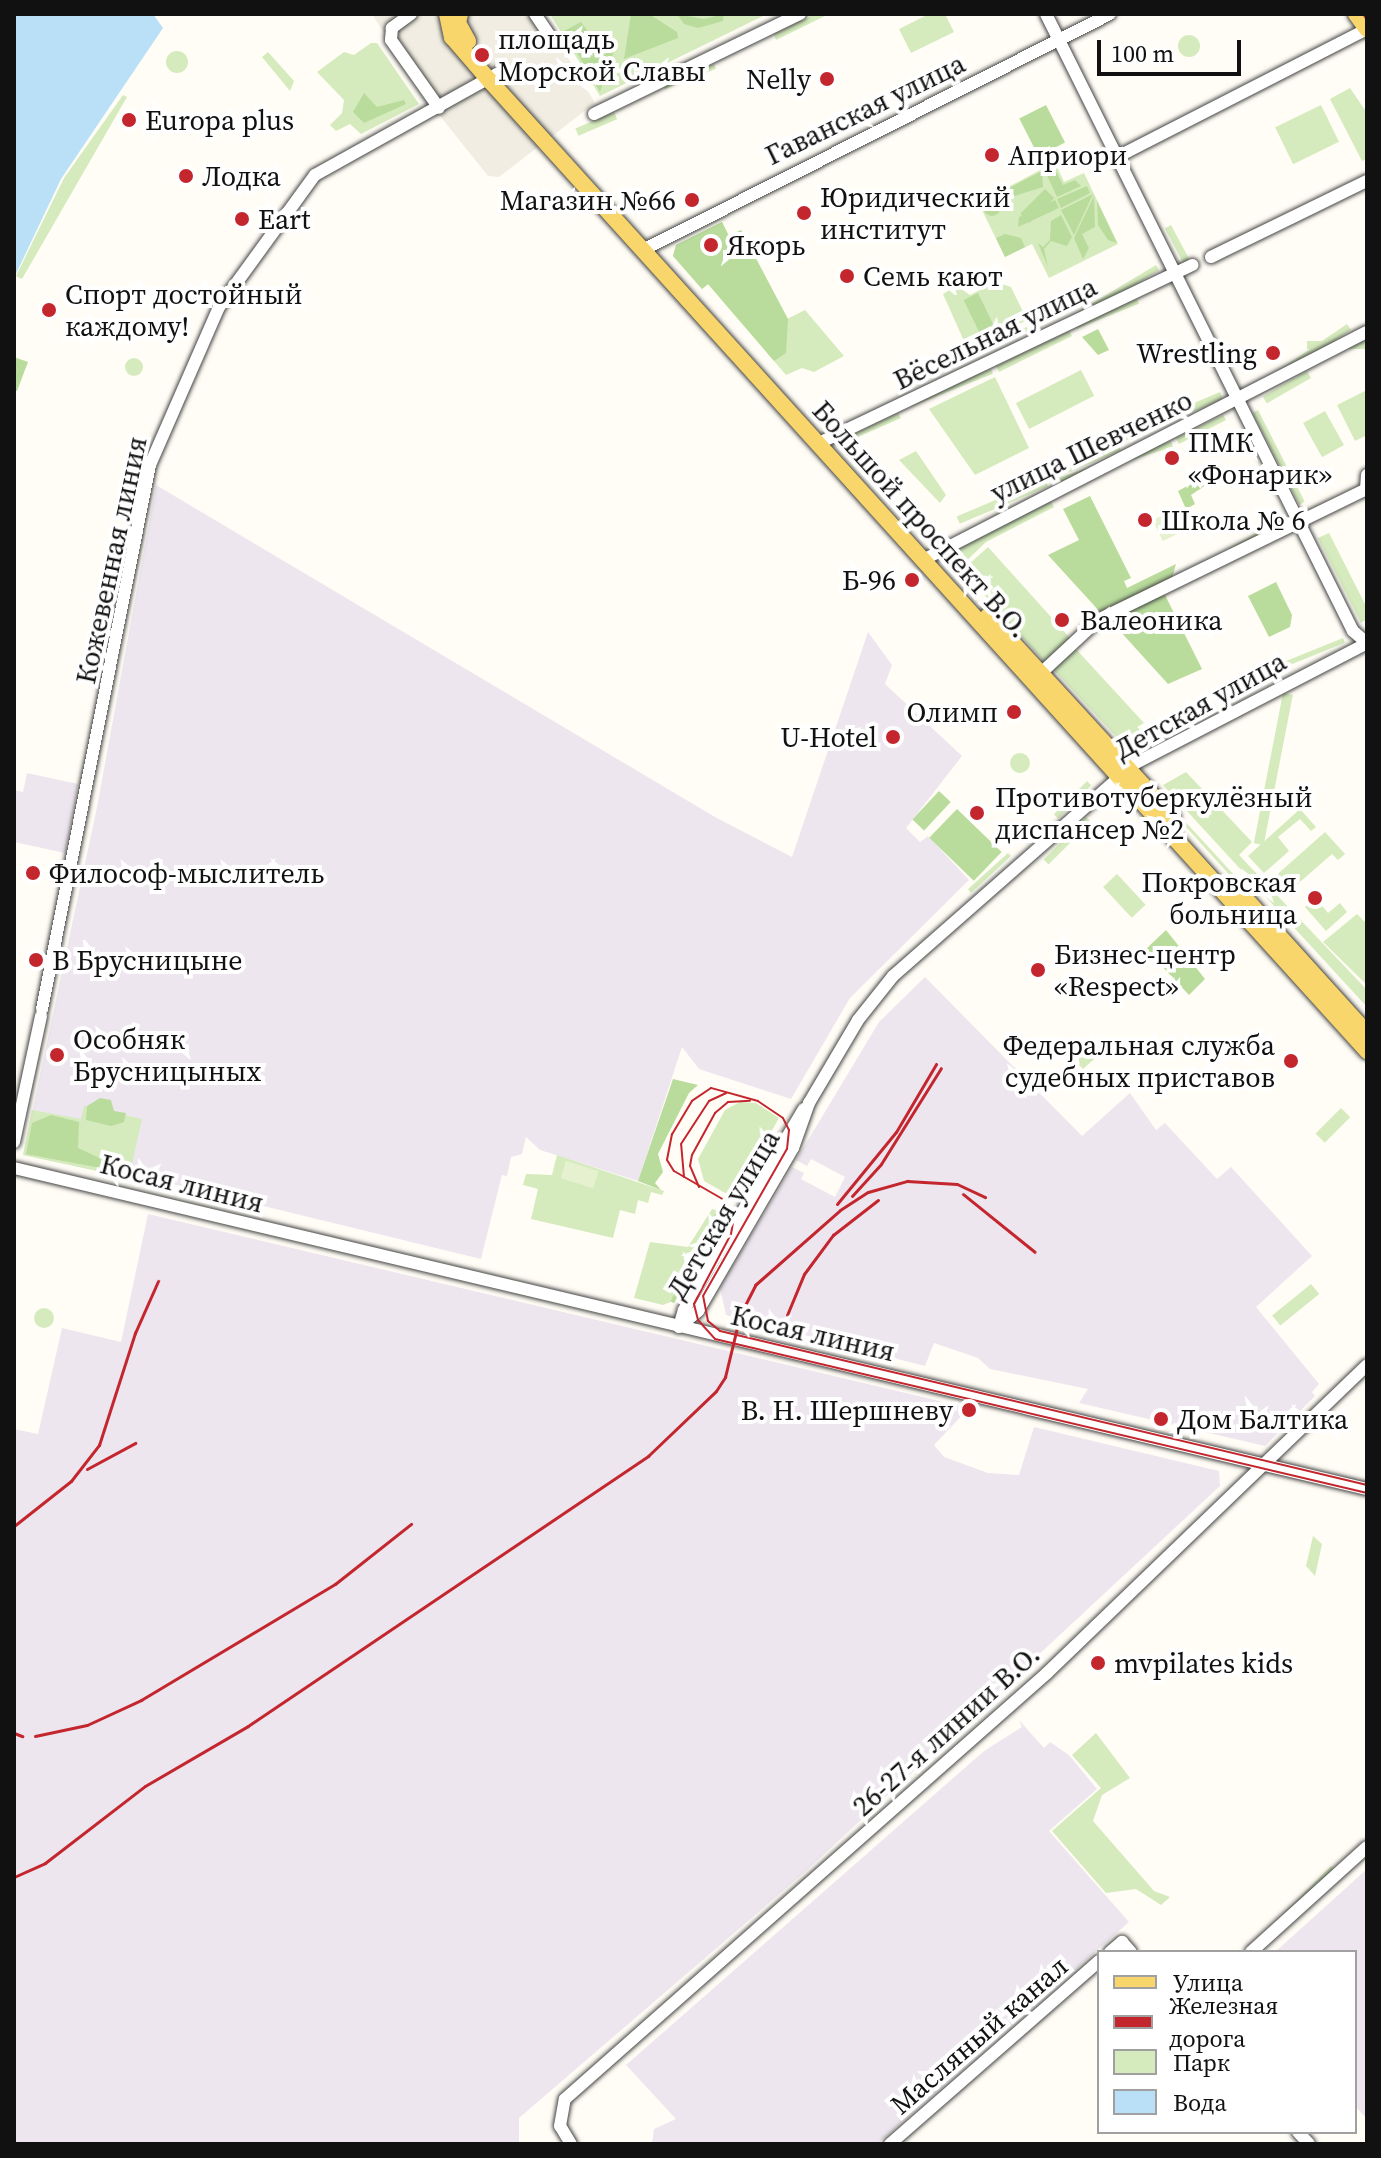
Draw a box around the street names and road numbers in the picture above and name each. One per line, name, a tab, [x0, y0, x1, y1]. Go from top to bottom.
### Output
street label: Гаванская улица	[760, 46, 970, 172]
street label: Вёсельная улица	[888, 269, 1102, 397]
street label: улица Шевченко	[985, 383, 1197, 509]
street label: Большой проспект В.О.	[806, 394, 1036, 644]
street label: Кожевенная линия	[68, 433, 154, 687]
street label: Детская улица	[1108, 644, 1292, 766]
street label: Детская улица	[659, 1123, 787, 1305]
street label: Косая линия	[97, 1146, 267, 1220]
street label: Косая линия	[728, 1298, 898, 1368]
street label: 26-27-я линии В.О.	[846, 1637, 1046, 1823]
street label: Масляный канал	[883, 1949, 1075, 2121]

